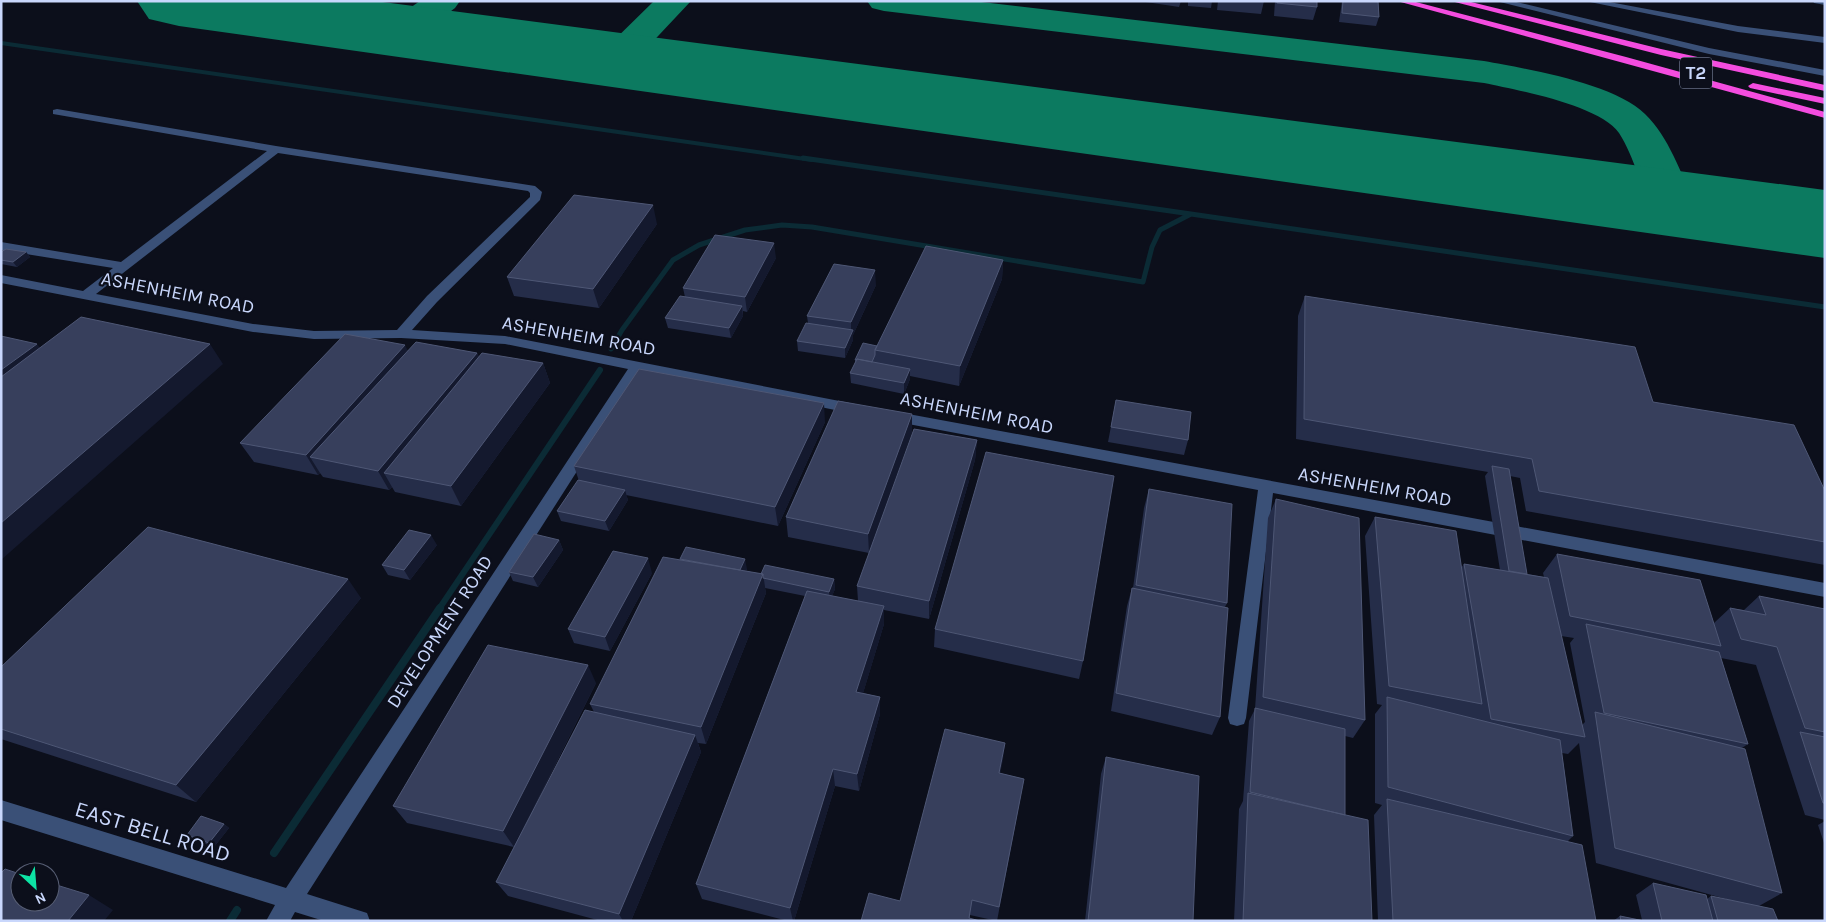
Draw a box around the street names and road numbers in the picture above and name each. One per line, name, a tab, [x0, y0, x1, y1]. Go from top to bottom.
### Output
road number: T2	[1680, 58, 1712, 88]
street label: ASHENHEIM ROAD	[99, 267, 256, 319]
street label: ASHENHEIM ROAD	[500, 312, 657, 360]
street label: ASHENHEIM ROAD	[898, 387, 1055, 439]
street label: ASHENHEIM ROAD	[1296, 463, 1453, 511]
street label: DEVELOPMENT ROAD	[382, 551, 497, 712]
street label: EAST BELL ROAD	[72, 796, 234, 868]

